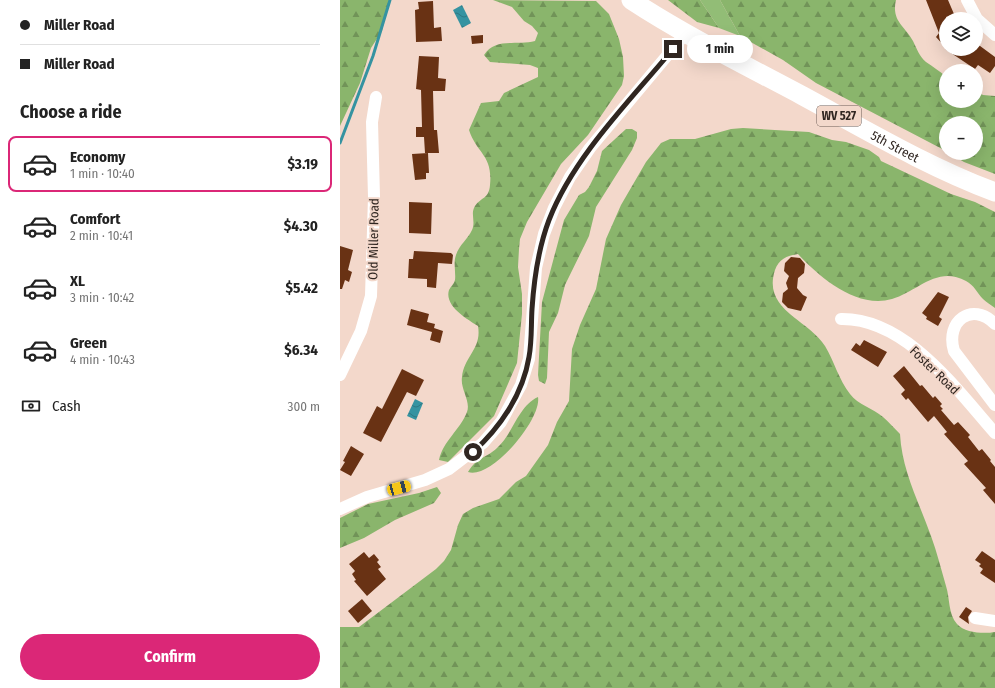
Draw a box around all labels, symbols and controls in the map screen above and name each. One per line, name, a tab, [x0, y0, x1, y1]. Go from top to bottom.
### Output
map controls	[939, 12, 983, 160]
button: layers	[939, 12, 983, 56]
text: Miller Road	[44, 16, 115, 34]
callout: 1 min	[687, 35, 753, 63]
route end	[664, 40, 682, 58]
text: 1 min	[706, 41, 734, 56]
text: Miller Road	[44, 55, 115, 73]
button: +	[939, 64, 983, 108]
text: Choose a ride	[20, 101, 122, 123]
road number: WV 527	[817, 106, 861, 126]
button: −	[939, 116, 983, 160]
street label: 5th Street	[868, 128, 922, 166]
icon: car	[22, 146, 58, 182]
text: Economy	[70, 148, 125, 166]
text: $3.19	[287, 155, 318, 173]
text: 1 min · 10:40	[70, 166, 135, 181]
street label: Old Miller Road	[365, 198, 382, 280]
icon: car	[22, 208, 58, 244]
text: Comfort	[70, 210, 121, 228]
text: $4.30	[284, 217, 318, 235]
text: 2 min · 10:41	[70, 228, 133, 243]
icon: car	[22, 270, 58, 306]
text: XL	[70, 272, 85, 290]
text: $5.42	[286, 279, 318, 297]
text: 3 min · 10:42	[70, 290, 134, 305]
icon: car	[22, 332, 58, 368]
text: Green	[70, 334, 107, 352]
text: $6.34	[284, 341, 318, 359]
street label: Foster Road	[907, 343, 962, 398]
text: 4 min · 10:43	[70, 352, 135, 367]
icon: cash	[20, 395, 42, 417]
text: Cash	[52, 397, 81, 415]
text: 300 m	[288, 399, 320, 414]
route start	[464, 443, 482, 461]
car	[386, 479, 412, 497]
button: Confirm	[20, 634, 320, 680]

